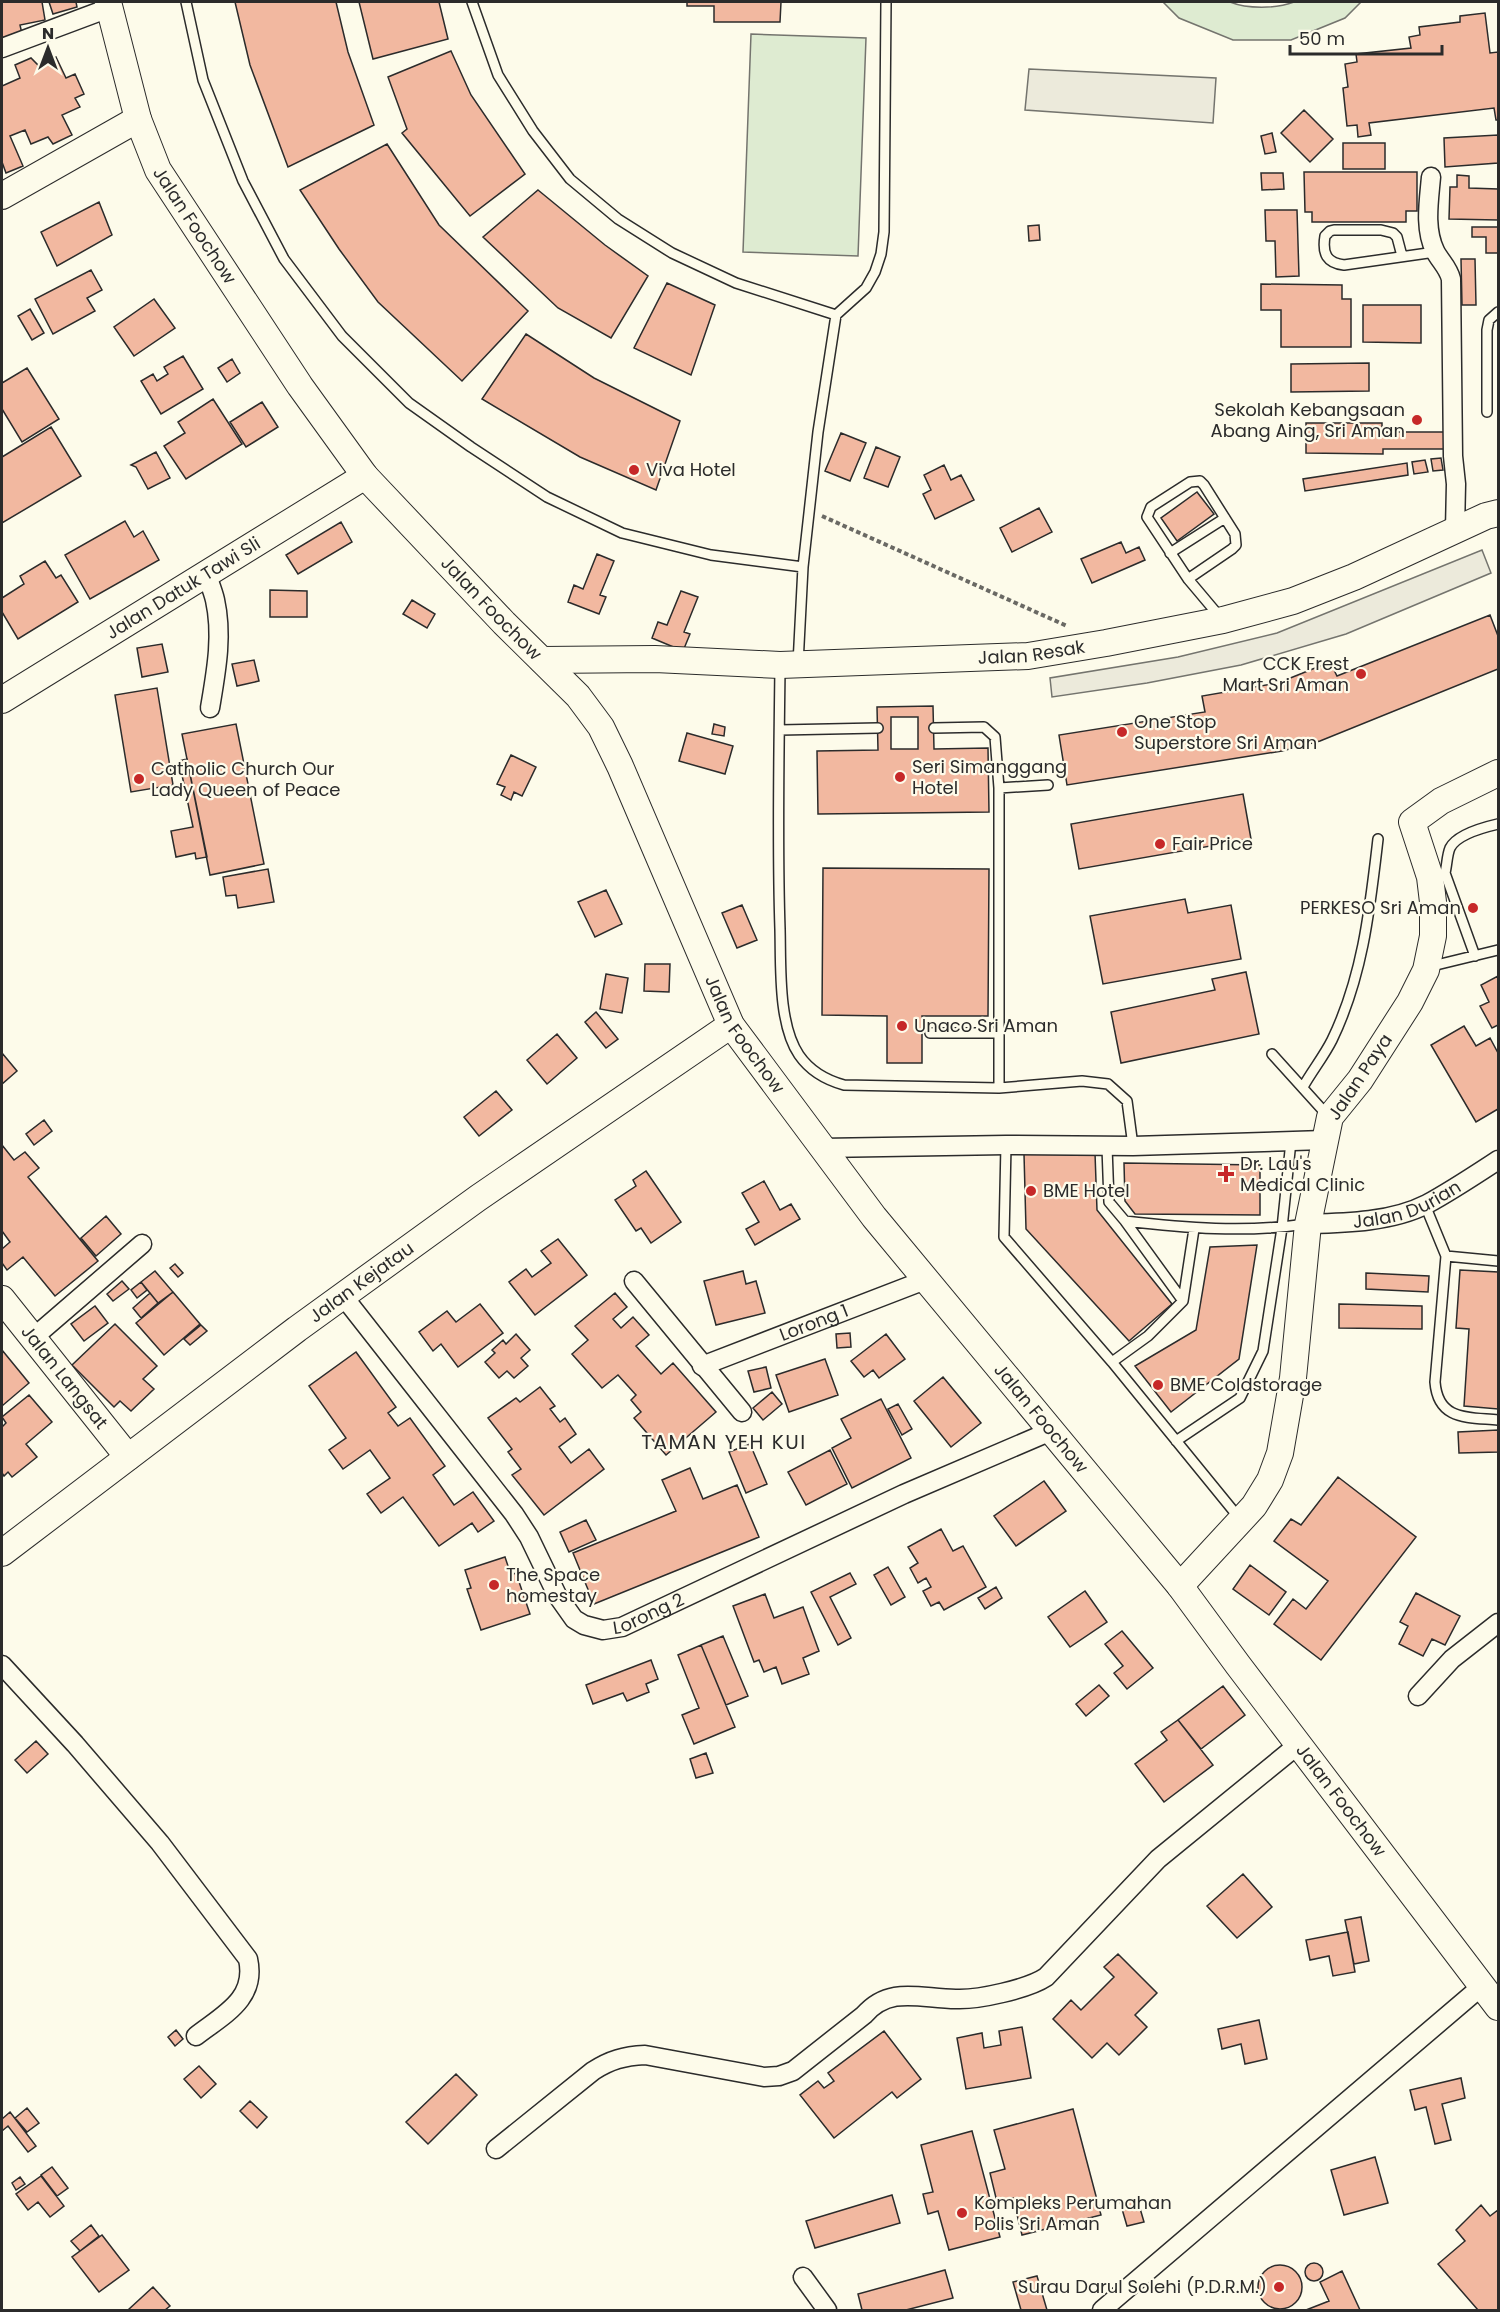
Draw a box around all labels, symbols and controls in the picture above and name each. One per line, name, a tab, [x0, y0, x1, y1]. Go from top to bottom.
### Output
north arrow	[18, 18, 78, 78]
scale bar	[1290, 18, 1442, 56]
text: N	[42, 22, 54, 45]
text: 50 m	[1299, 26, 1345, 51]
street label: Jalan Foochow	[147, 162, 243, 289]
place label: Sekolah Kebangsaan Abang Aing, Sri Aman	[1211, 397, 1405, 443]
marker: Sekolah Kebangsaan Abang Aing, Sri Aman	[1410, 413, 1424, 427]
place label: Viva Hotel	[646, 457, 736, 482]
marker: Viva Hotel	[627, 463, 641, 477]
street label: Jalan Datuk Tawi Sli	[101, 531, 265, 645]
street label: Jalan Foochow	[435, 551, 548, 666]
street label: Jalan Resak	[977, 634, 1087, 670]
place label: CCK Frest Mart Sri Aman	[1222, 651, 1349, 697]
marker: CCK Frest Mart Sri Aman	[1354, 667, 1368, 681]
place label: One Stop Superstore Sri Aman	[1134, 709, 1317, 755]
marker: One Stop Superstore Sri Aman	[1115, 725, 1129, 739]
place label: Seri Simanggang Hotel	[912, 754, 1067, 800]
place label: Catholic Church Our Lady Queen of Peace	[151, 756, 341, 802]
marker: Seri Simanggang Hotel	[893, 770, 907, 784]
marker: Catholic Church Our Lady Queen of Peace	[132, 772, 146, 786]
place label: Fair Price	[1172, 831, 1253, 856]
marker: Fair Price	[1153, 837, 1167, 851]
place label: PERKESO Sri Aman	[1300, 895, 1461, 920]
marker: PERKESO Sri Aman	[1466, 901, 1480, 915]
street label: Jalan Foochow	[699, 971, 791, 1099]
place label: Unaco Sri Aman	[914, 1013, 1058, 1038]
marker: Unaco Sri Aman	[895, 1019, 909, 1033]
street label: Jalan Paya	[1321, 1028, 1398, 1125]
place label: Dr. Lau's Medical Clinic	[1240, 1151, 1365, 1197]
marker: Dr. Lau's Medical Clinic	[1217, 1165, 1235, 1183]
street label: Jalan Durian	[1352, 1174, 1465, 1234]
place label: BME Hotel	[1043, 1178, 1130, 1203]
marker: BME Hotel	[1024, 1184, 1038, 1198]
street label: Jalan Kejatau	[304, 1236, 419, 1328]
street label: Lorong 1	[776, 1298, 852, 1347]
street label: Jalan Langsat	[16, 1320, 114, 1434]
street label: Jalan Foochow	[988, 1358, 1094, 1478]
place label: BME Coldstorage	[1170, 1372, 1322, 1397]
marker: BME Coldstorage	[1151, 1378, 1165, 1392]
district label: TAMAN YEH KUI	[641, 1428, 807, 1456]
place label: The Space homestay	[506, 1562, 600, 1608]
marker: The Space homestay	[487, 1578, 501, 1592]
street label: Lorong 2	[611, 1587, 688, 1640]
street label: Jalan Foochow	[1290, 1739, 1392, 1862]
place label: Kompleks Perumahan Polis Sri Aman	[974, 2190, 1172, 2236]
marker: Kompleks Perumahan Polis Sri Aman	[955, 2206, 969, 2220]
place label: Surau Darul Solehi (P.D.R.M.)	[1018, 2274, 1267, 2299]
marker: Surau Darul Solehi (P.D.R.M.)	[1272, 2280, 1286, 2294]

